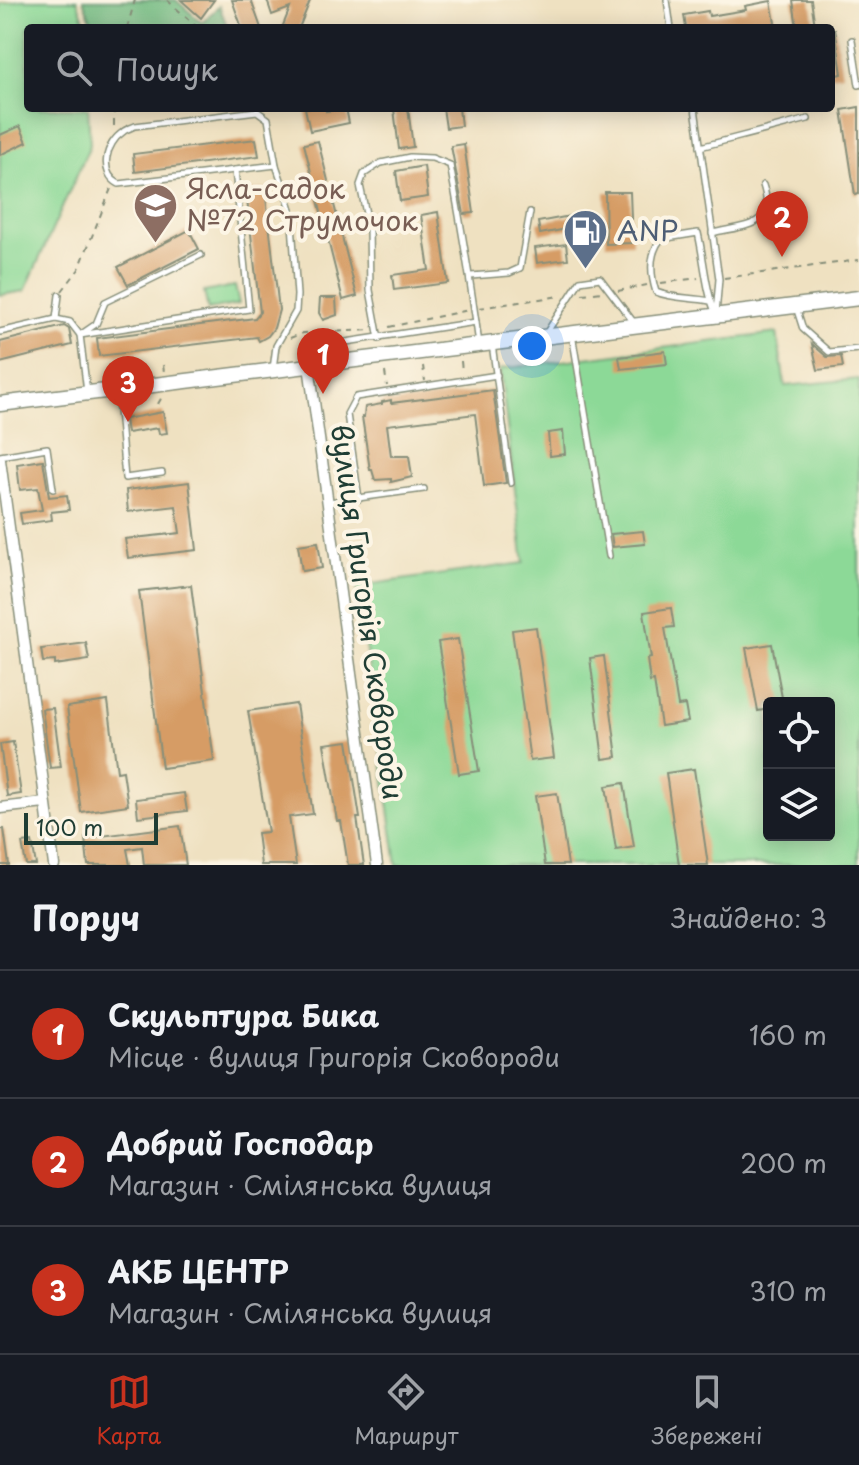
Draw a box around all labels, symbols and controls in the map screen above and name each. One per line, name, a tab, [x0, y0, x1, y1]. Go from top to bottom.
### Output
search box	[24, 24, 835, 112]
icon: search	[52, 46, 96, 90]
text: Пошук	[116, 46, 218, 91]
place label: Ясла-садок №72 Струмочок	[186, 166, 418, 241]
school or university icon: Ясла-садок №72 Струмочок	[131, 181, 179, 244]
pin: 2	[756, 191, 808, 257]
fuel station icon: ANP	[562, 207, 610, 270]
place label: ANP	[617, 208, 678, 251]
your location	[512, 326, 552, 366]
pin: 1	[297, 328, 349, 394]
pin: 3	[102, 356, 154, 422]
street label: вулиця Григорія Сковороди	[321, 421, 416, 802]
map controls	[763, 697, 835, 841]
button: locate	[763, 697, 835, 769]
button: layers	[763, 769, 835, 841]
scale bar	[24, 809, 158, 845]
text: 100 m	[36, 810, 103, 843]
text: Поруч	[32, 891, 140, 943]
text: Знайдено: 3	[671, 898, 827, 937]
text: Cкульптура Бика	[108, 992, 379, 1037]
text: 1	[52, 1015, 64, 1054]
text: 160 m	[749, 1015, 827, 1054]
text: Місце · вулиця Григорія Сковороди	[108, 1037, 560, 1076]
text: Добрий Господар	[108, 1120, 373, 1165]
text: 2	[49, 1143, 67, 1182]
text: 200 m	[740, 1143, 827, 1182]
text: Магазин · Смілянська вулиця	[108, 1165, 492, 1204]
text: АКБ ЦЕНТР	[108, 1248, 289, 1293]
text: 3	[49, 1271, 67, 1310]
text: 310 m	[749, 1271, 827, 1310]
text: Магазин · Смілянська вулиця	[108, 1293, 492, 1332]
tab: Карта	[97, 1370, 161, 1451]
tab: Маршрут	[354, 1370, 459, 1451]
tab: Збережені	[652, 1370, 762, 1451]

